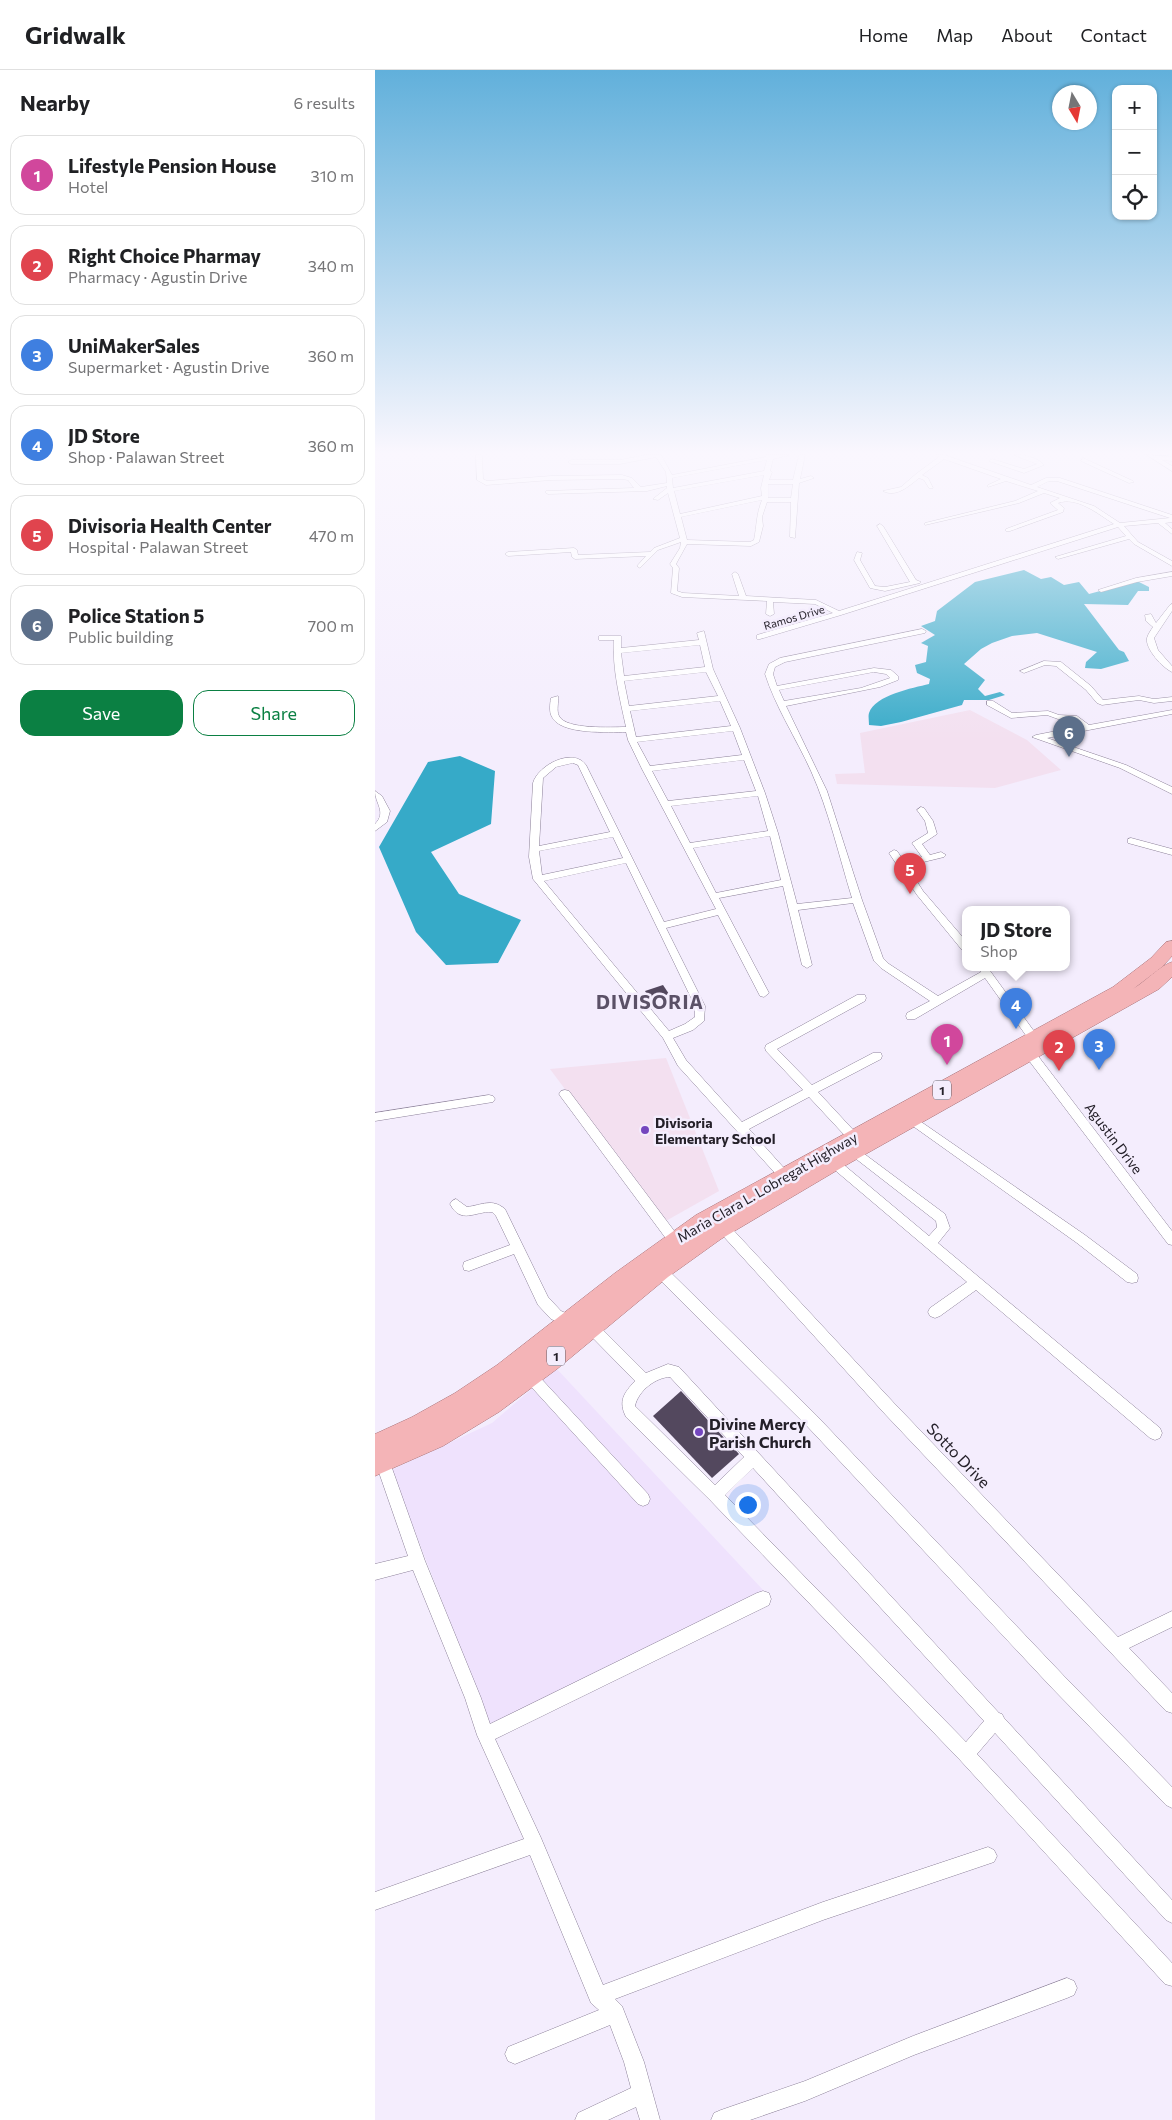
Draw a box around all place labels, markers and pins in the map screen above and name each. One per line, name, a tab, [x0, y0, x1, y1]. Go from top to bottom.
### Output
pin: 6	[1053, 716, 1085, 757]
pin: 5	[894, 853, 926, 894]
pin: 4	[1000, 988, 1032, 1029]
pin: 1	[931, 1024, 963, 1065]
pin: 3	[1083, 1029, 1115, 1070]
pin: 2	[1043, 1030, 1075, 1071]
place label: Divisoria Elementary School	[655, 1114, 775, 1147]
marker: Divisoria Elementary School	[639, 1124, 651, 1136]
place label: Divine Mercy Parish Church	[709, 1414, 811, 1451]
marker: Divine Mercy Parish Church	[693, 1426, 705, 1438]

